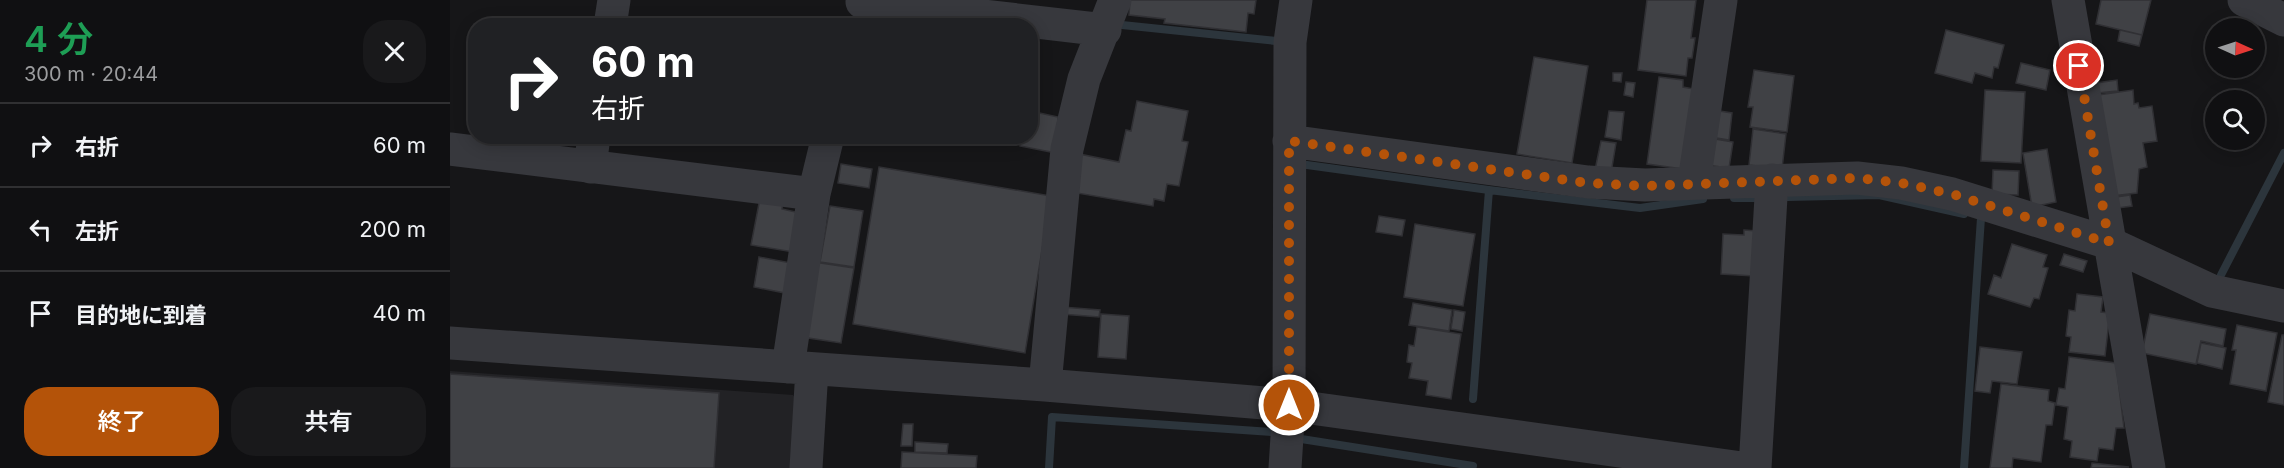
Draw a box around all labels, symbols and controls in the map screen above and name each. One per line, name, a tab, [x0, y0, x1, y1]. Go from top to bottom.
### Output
text: 4 分	[24, 17, 93, 61]
north arrow	[2205, 18, 2265, 78]
map controls	[2205, 18, 2265, 150]
button: close	[363, 20, 426, 83]
text: 60 m	[591, 36, 695, 87]
pin	[2053, 40, 2104, 91]
icon: right	[492, 42, 570, 120]
icon: arrive	[2062, 49, 2095, 82]
text: 300 m · 20:44	[24, 62, 158, 86]
button: search	[2205, 90, 2265, 150]
text: 右折	[591, 92, 645, 125]
icon: right	[24, 129, 57, 162]
text: 60 m	[373, 132, 426, 158]
text: 右折	[75, 134, 119, 160]
icon: left	[24, 213, 57, 246]
text: 200 m	[359, 216, 426, 242]
text: 左折	[75, 218, 119, 244]
icon: arrive	[24, 297, 57, 330]
text: 40 m	[372, 300, 426, 326]
text: 目的地に到着	[75, 302, 207, 328]
position arrow	[1257, 373, 1321, 437]
button: 終了	[24, 387, 219, 456]
button: 共有	[231, 387, 426, 456]

